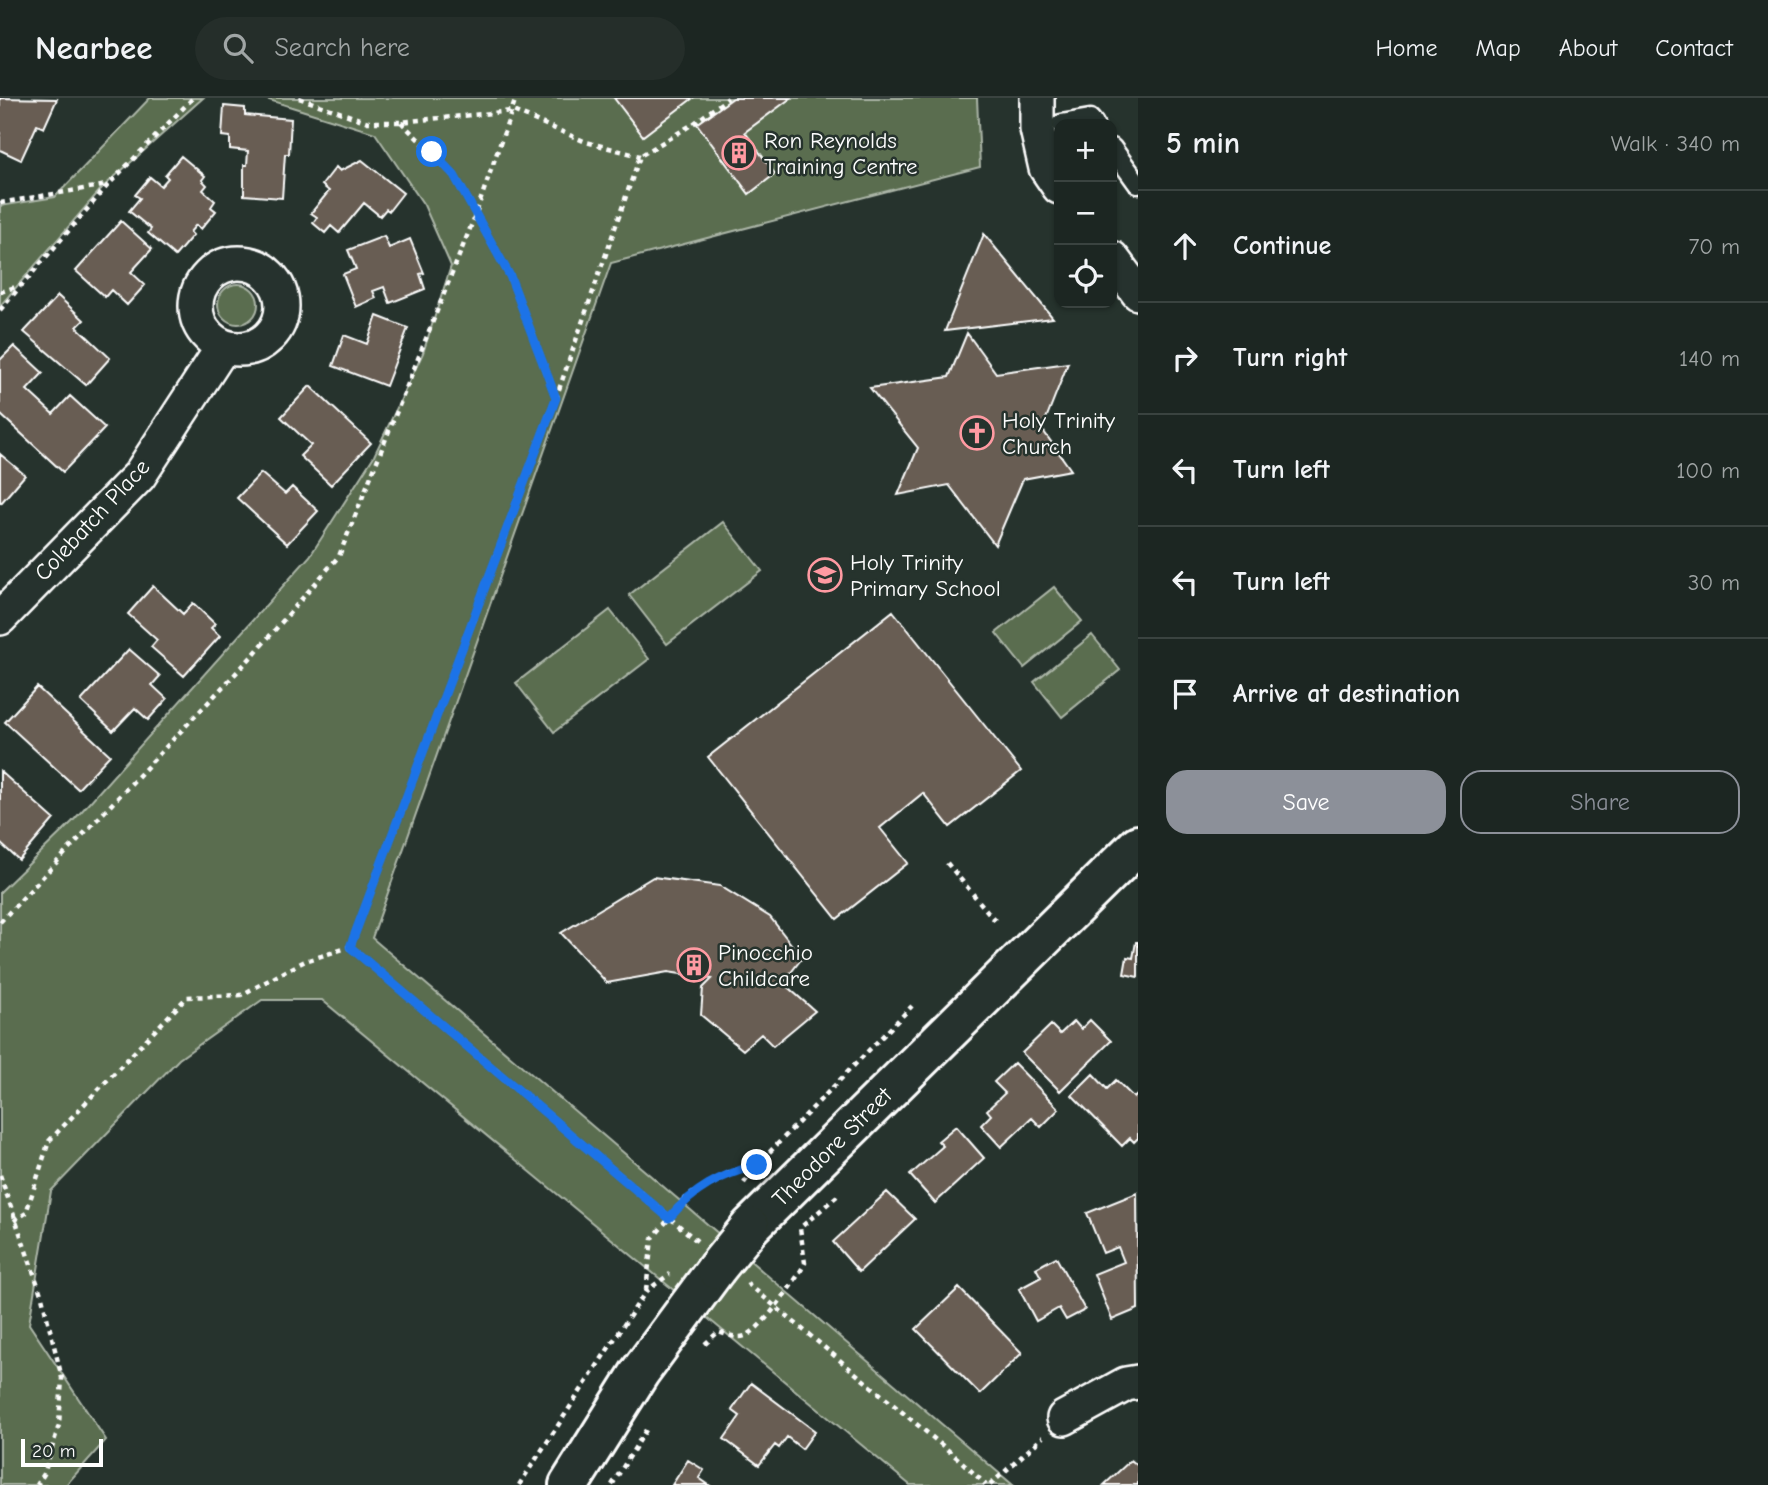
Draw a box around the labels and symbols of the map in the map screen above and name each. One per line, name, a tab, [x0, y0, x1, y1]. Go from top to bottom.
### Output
place label: Ron Reynolds Training Centre	[764, 127, 917, 180]
building icon: Ron Reynolds Training Centre	[720, 134, 758, 172]
route start	[416, 136, 447, 167]
place label: Holy Trinity Church	[1002, 407, 1116, 460]
church icon: Holy Trinity Church	[958, 414, 996, 452]
street label: Colebatch Place	[29, 454, 155, 586]
place label: Holy Trinity Primary School	[850, 549, 1001, 602]
school or university icon: Holy Trinity Primary School	[806, 556, 844, 594]
place label: Pinocchio Childcare	[718, 939, 813, 992]
building icon: Pinocchio Childcare	[675, 946, 713, 984]
street label: Theodore Street	[767, 1081, 898, 1212]
route end	[741, 1149, 772, 1180]
scale bar	[21, 1436, 103, 1468]

